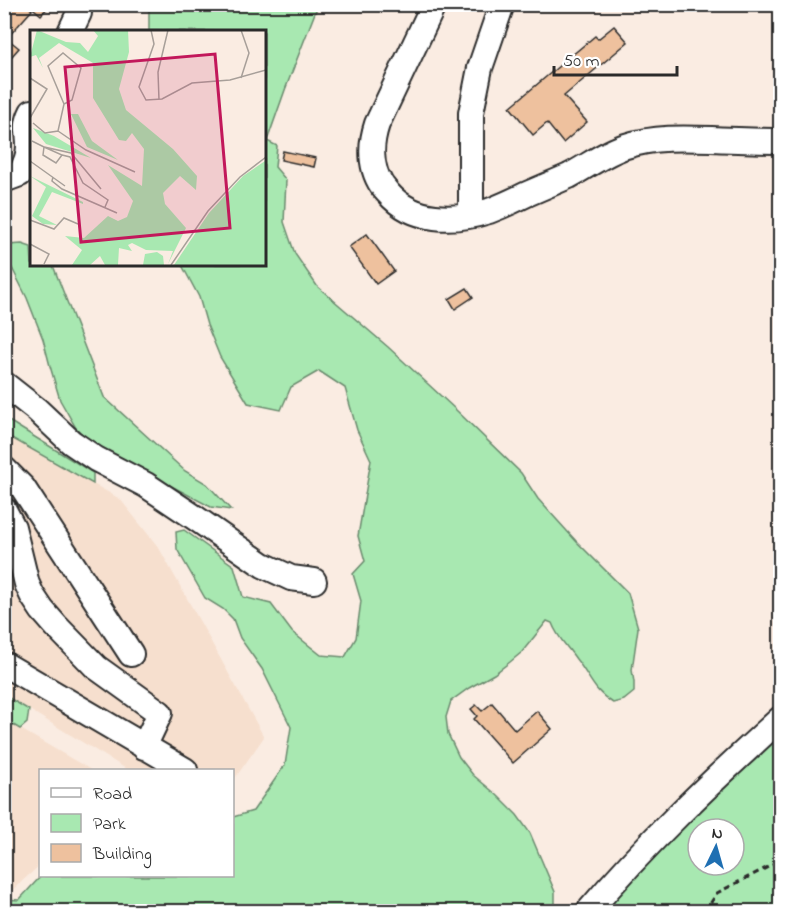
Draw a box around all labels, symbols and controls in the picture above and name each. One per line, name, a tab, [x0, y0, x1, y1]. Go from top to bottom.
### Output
inset map	[30, 30, 266, 266]
scale bar	[554, 39, 677, 77]
text: 50 m	[563, 49, 600, 75]
legend	[39, 769, 234, 877]
text: Road	[93, 782, 132, 808]
text: Park	[93, 812, 126, 838]
north arrow	[686, 817, 746, 877]
text: N	[711, 822, 724, 846]
text: Building	[92, 842, 152, 869]

